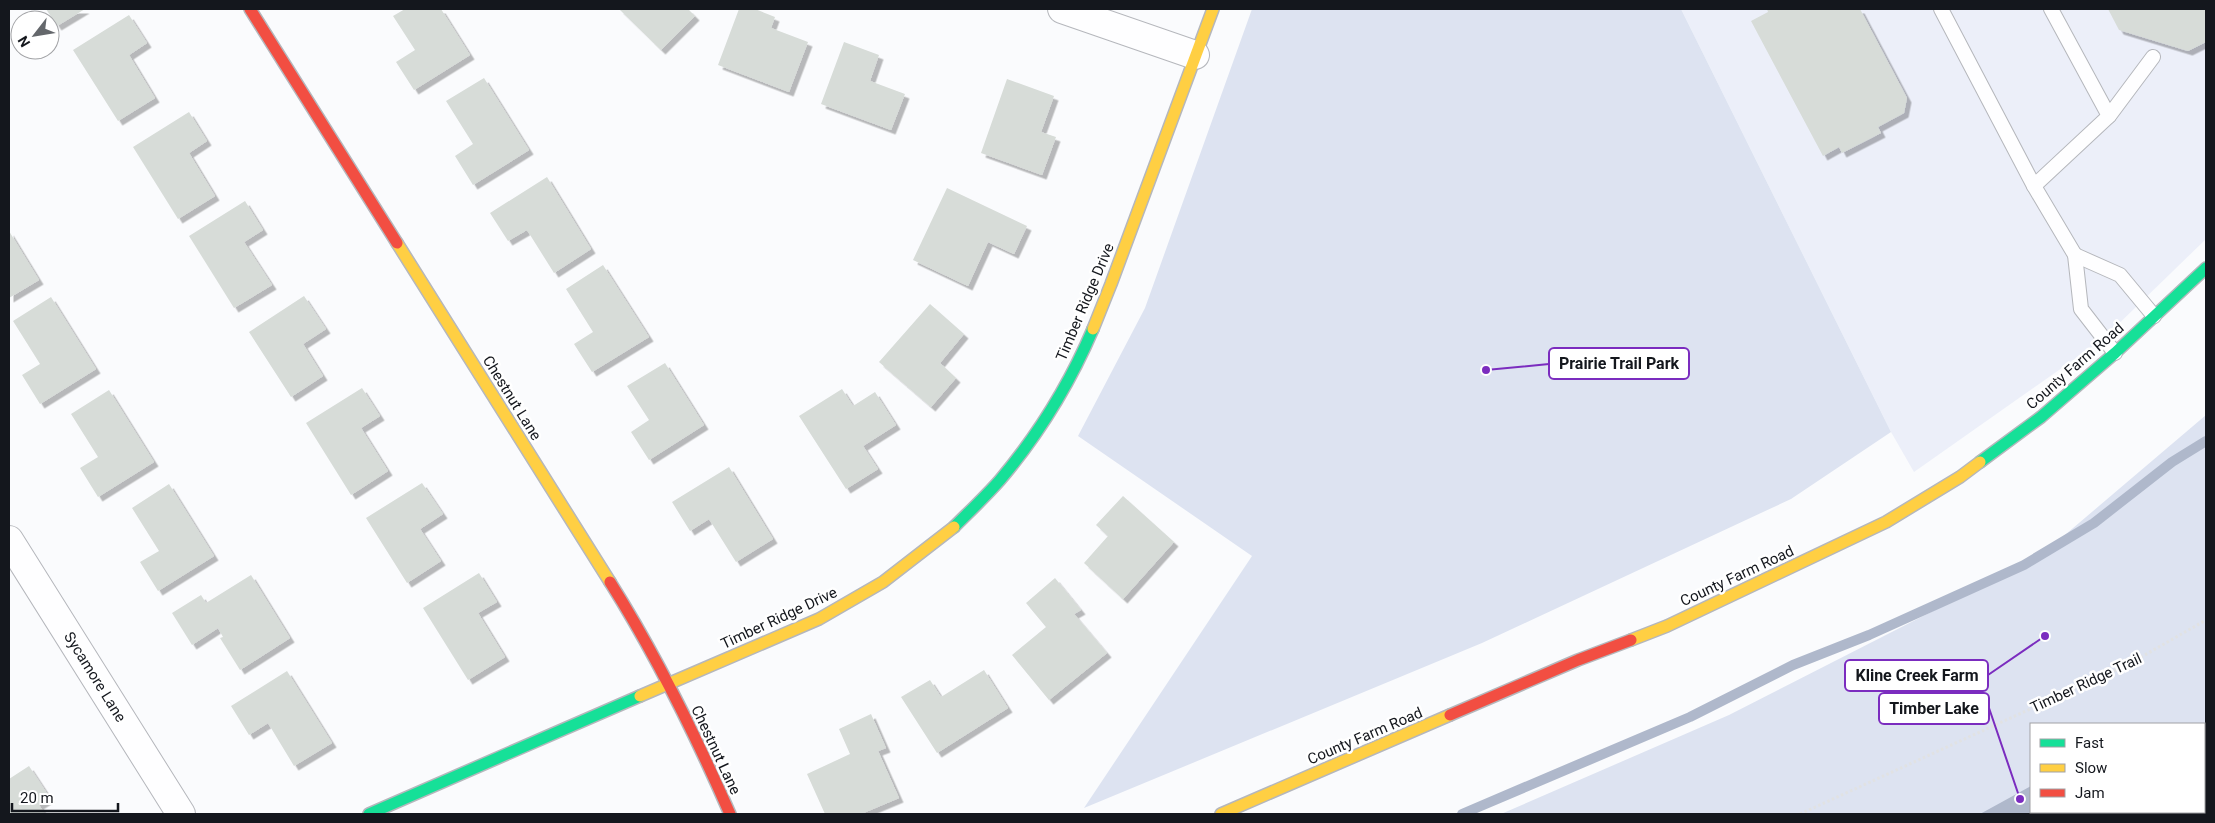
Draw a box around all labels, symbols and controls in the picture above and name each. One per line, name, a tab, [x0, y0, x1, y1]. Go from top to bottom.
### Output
north arrow	[10, 10, 60, 60]
text: N	[14, 33, 33, 50]
street label: Timber Ridge Drive	[1052, 240, 1118, 364]
street label: County Farm Road	[2023, 319, 2127, 413]
callout: Prairie Trail Park	[1549, 348, 1689, 379]
street label: Chestnut Lane	[479, 352, 545, 444]
text: Prairie Trail Park	[1559, 354, 1680, 373]
street label: County Farm Road	[1677, 542, 1797, 610]
street label: Timber Ridge Drive	[718, 583, 840, 653]
street label: Sycamore Lane	[60, 629, 130, 725]
street label: Timber Ridge Trail	[2027, 649, 2145, 717]
callout: Kline Creek Farm	[1845, 660, 1988, 691]
text: Kline Creek Farm	[1855, 666, 1979, 685]
callout: Timber Lake	[1879, 693, 1989, 724]
text: Timber Lake	[1889, 699, 1979, 718]
street label: Chestnut Lane	[687, 703, 745, 797]
street label: County Farm Road	[1305, 704, 1425, 768]
legend	[2030, 723, 2205, 813]
text: Fast	[2075, 734, 2104, 752]
text: Slow	[2075, 759, 2107, 777]
scale bar	[12, 780, 119, 812]
text: Jam	[2075, 784, 2105, 802]
text: 20 m	[20, 789, 54, 807]

